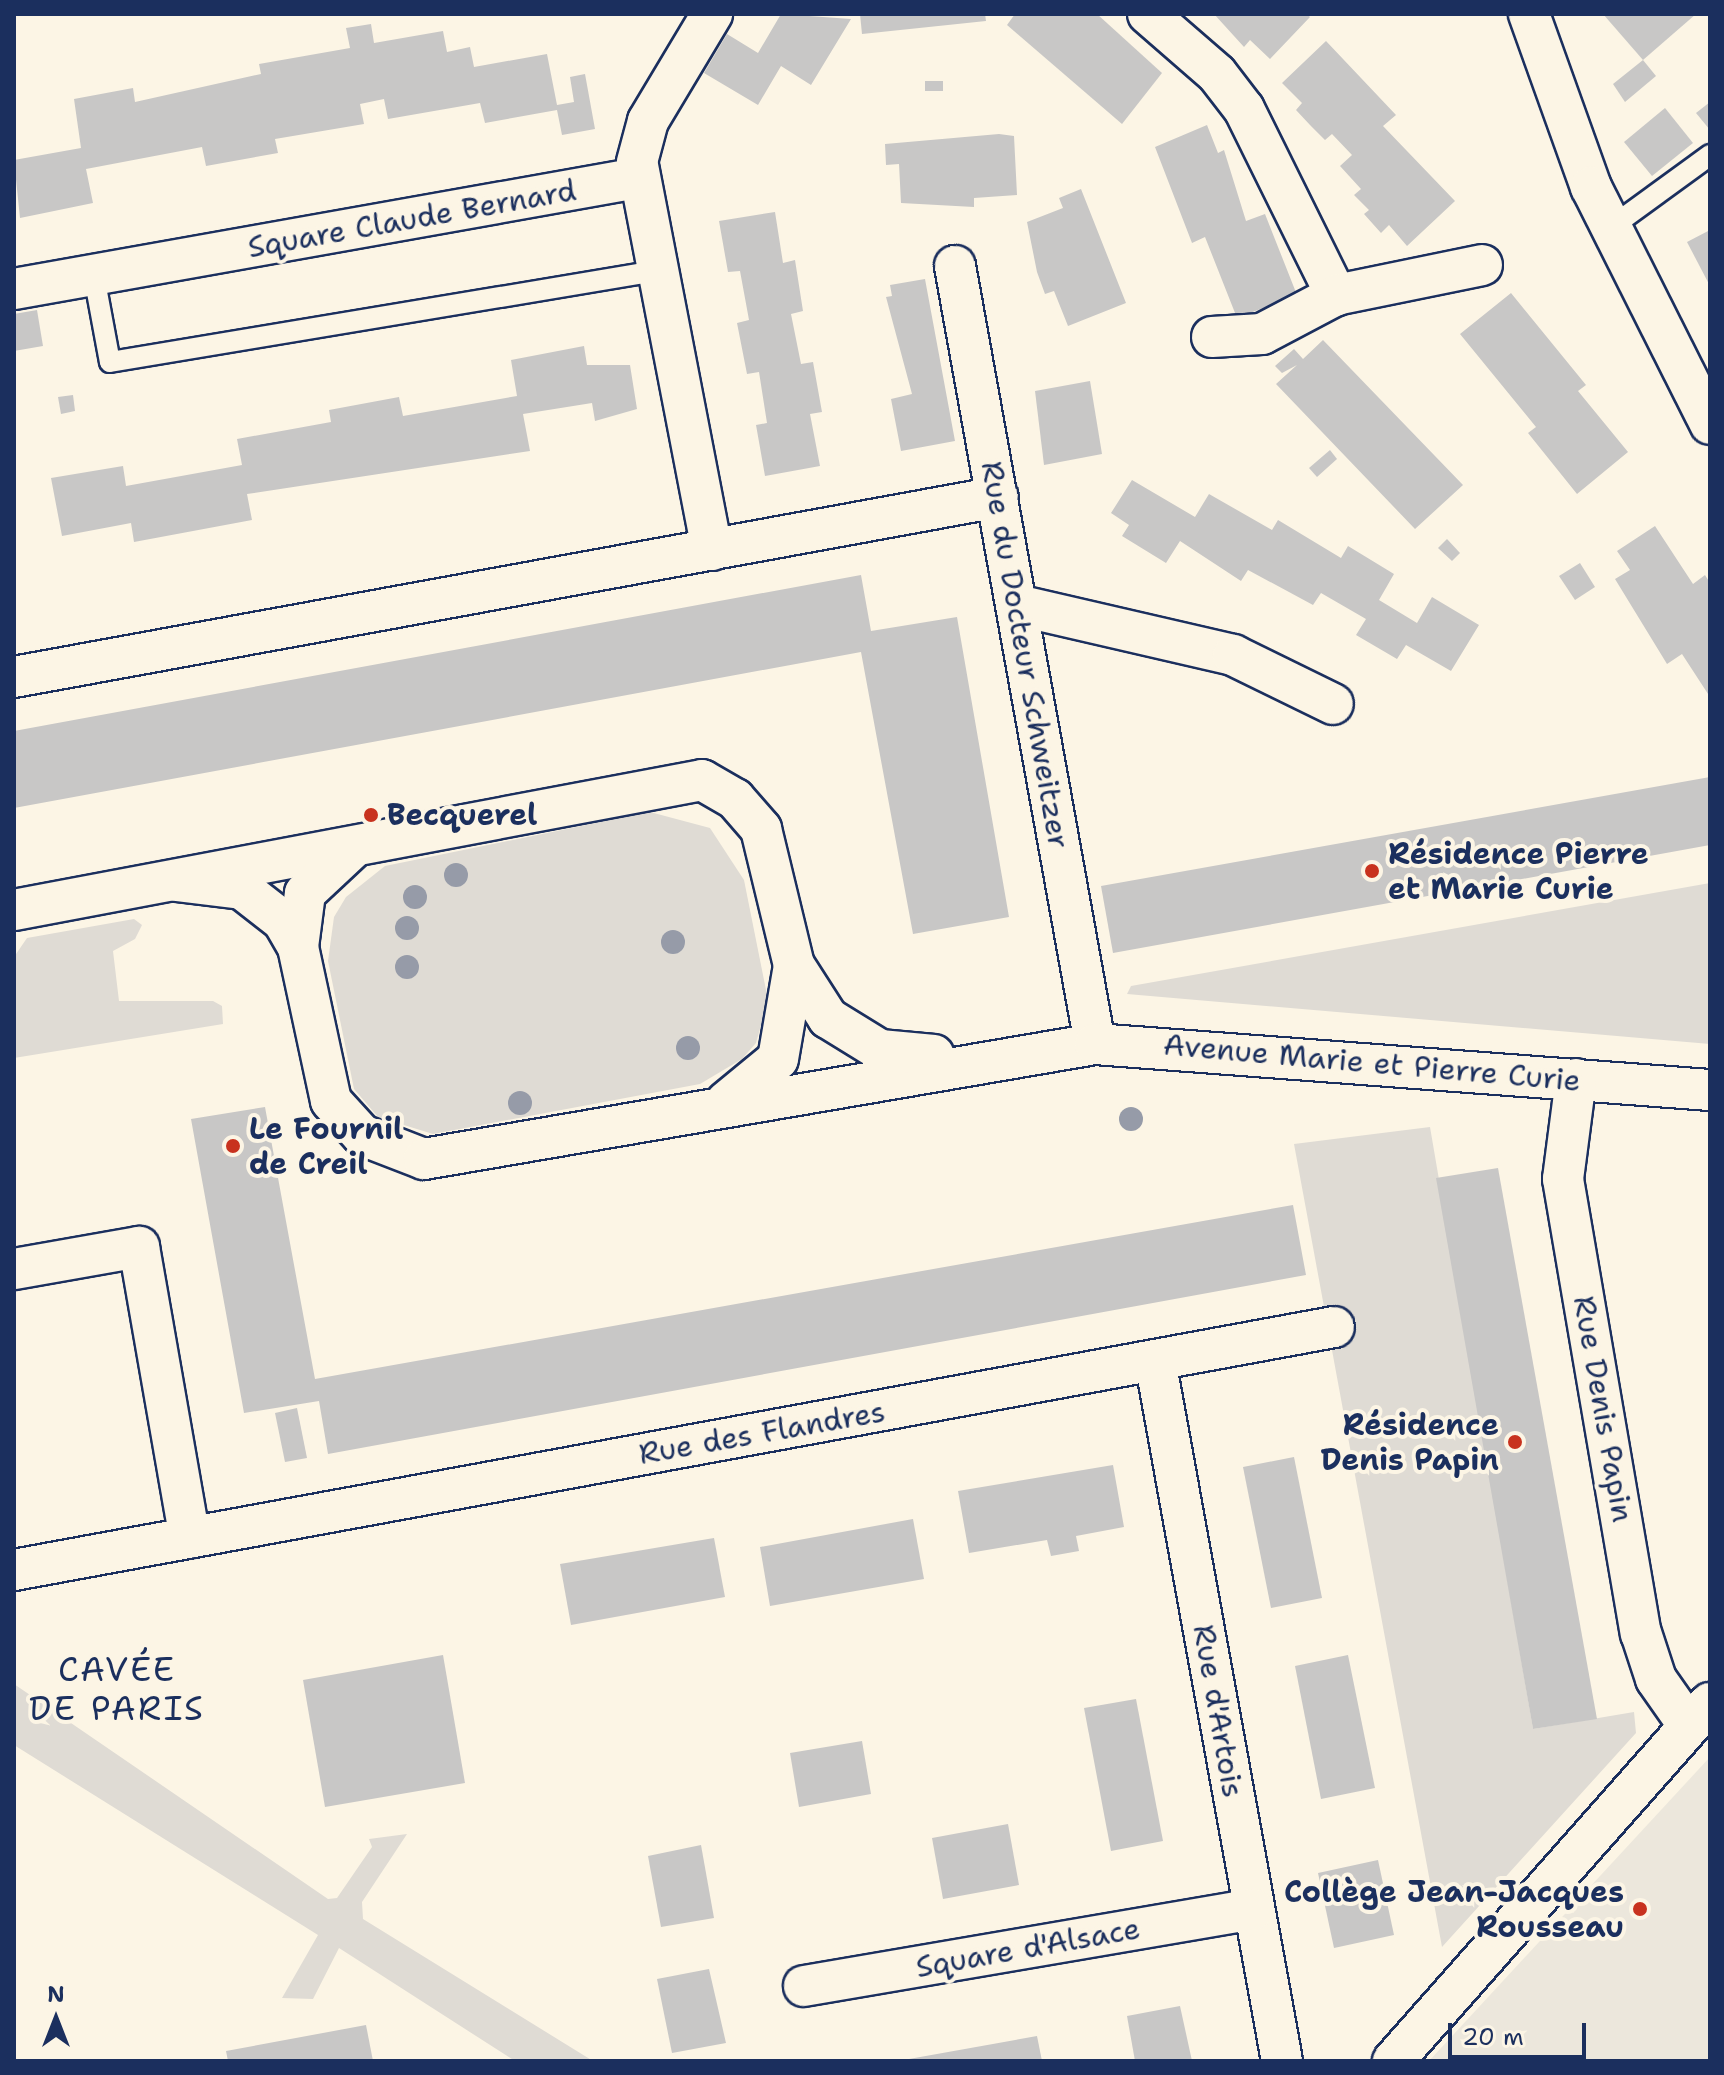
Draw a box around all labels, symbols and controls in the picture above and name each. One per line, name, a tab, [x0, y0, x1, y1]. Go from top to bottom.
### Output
street label: Square Claude Bernard	[245, 172, 579, 266]
street label: Rue du Docteur Schweitzer	[973, 459, 1077, 851]
place label: Becquerel	[387, 797, 537, 833]
marker: Becquerel	[362, 806, 380, 824]
place label: Résidence Pierre et Marie Curie	[1388, 836, 1649, 906]
marker: Résidence Pierre et Marie Curie	[1363, 862, 1381, 880]
street label: Avenue Marie et Pierre Curie	[1162, 1027, 1582, 1099]
place label: Le Fournil de Creil	[249, 1111, 404, 1182]
marker: Le Fournil de Creil	[224, 1137, 242, 1155]
street label: Rue Denis Papin	[1565, 1293, 1641, 1525]
street label: Rue des Flandres	[636, 1394, 888, 1472]
place label: Résidence Denis Papin	[1321, 1407, 1499, 1478]
marker: Résidence Denis Papin	[1506, 1433, 1524, 1451]
street label: Rue d'Artois	[1185, 1622, 1251, 1800]
district label: CAVÉE DE PARIS	[29, 1649, 205, 1728]
place label: Collège Jean-Jacques Rousseau	[1284, 1874, 1624, 1944]
marker: Collège Jean-Jacques Rousseau	[1631, 1900, 1649, 1918]
street label: Square d'Alsace	[913, 1911, 1143, 1985]
north arrow	[16, 1979, 96, 2059]
text: N	[47, 1980, 65, 2009]
scale bar	[1452, 2007, 1590, 2057]
text: 20 m	[1462, 2021, 1524, 2053]

